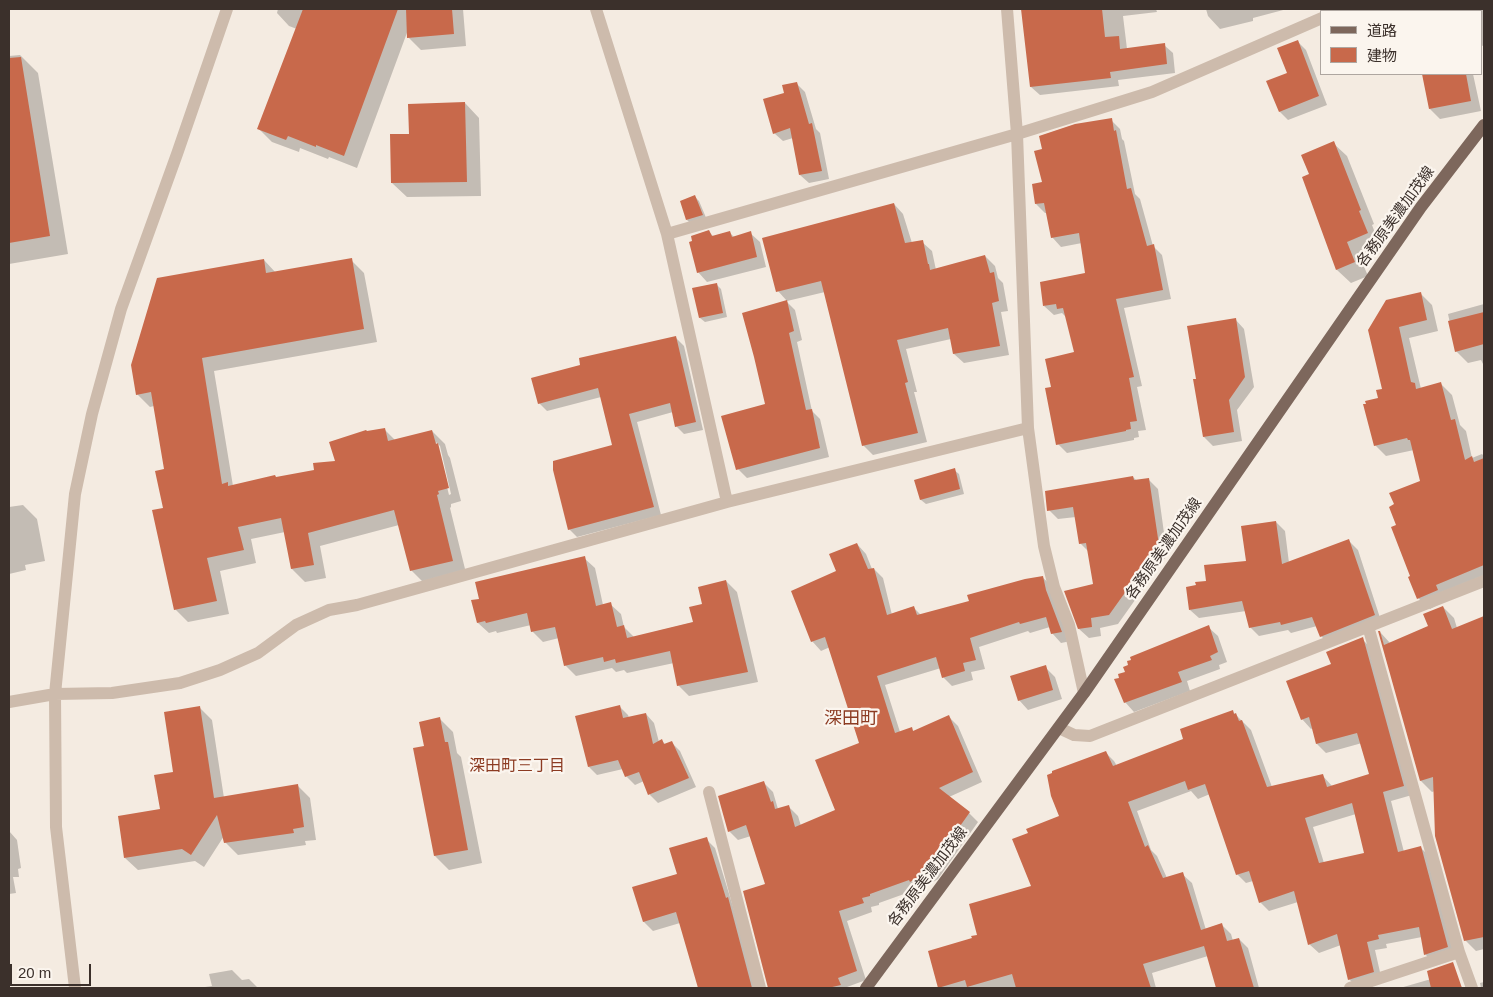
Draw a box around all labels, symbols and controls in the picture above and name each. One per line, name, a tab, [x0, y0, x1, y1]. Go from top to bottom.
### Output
legend	[1320, 10, 1483, 75]
text: 道路	[1367, 22, 1397, 39]
text: 建物	[1367, 47, 1397, 64]
street label: 各務原美濃加茂線	[1353, 163, 1439, 271]
street label: 各務原美濃加茂線	[1122, 495, 1206, 603]
district label: 深田町	[824, 708, 878, 730]
district label: 深田町三丁目	[469, 757, 565, 777]
street label: 各務原美濃加茂線	[885, 824, 971, 930]
scale bar	[12, 954, 94, 986]
text: 20 m	[18, 964, 51, 981]

